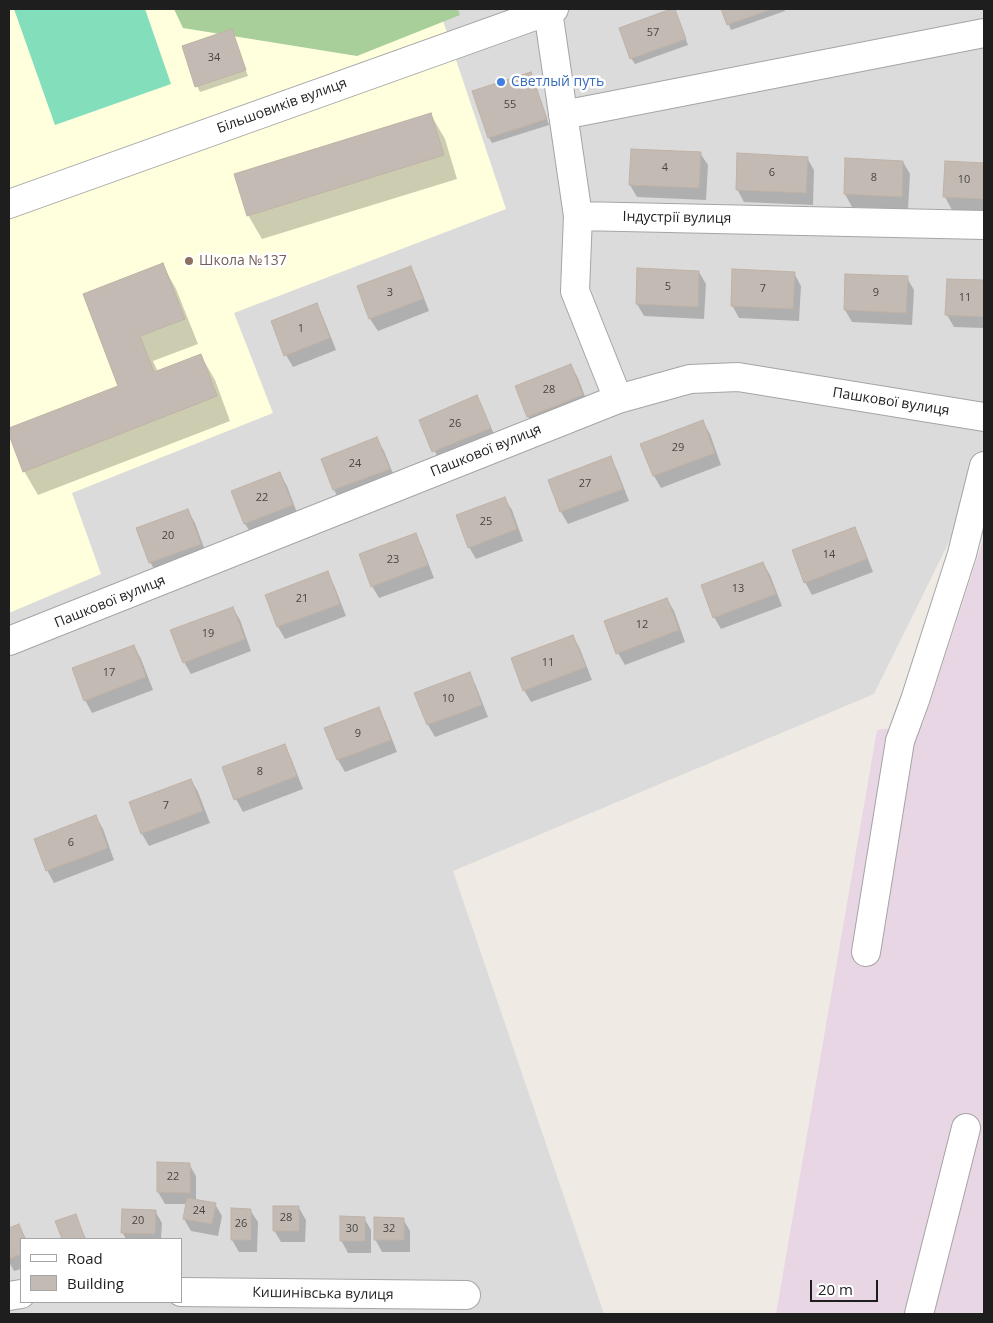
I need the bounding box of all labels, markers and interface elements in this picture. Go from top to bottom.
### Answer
house number: 57 [647,26,659,40]
house number: 34 [208,51,220,65]
place label: Светлый путь [511,74,604,90]
street label: Більшовиків вулиця [215,75,349,137]
marker: Светлый путь [495,76,507,88]
house number: 55 [504,98,516,112]
house number: 4 [662,161,668,175]
house number: 6 [769,166,775,180]
house number: 8 [871,171,877,185]
house number: 10 [958,173,970,187]
street label: Індустрії вулиця [622,209,732,227]
place label: Школа №137 [199,253,287,269]
marker: Школа №137 [183,255,195,267]
house number: 5 [665,280,671,294]
house number: 7 [760,282,766,296]
house number: 3 [387,286,393,300]
house number: 9 [873,286,879,300]
house number: 11 [959,291,971,305]
house number: 1 [298,322,304,336]
house number: 28 [543,383,555,397]
street label: Пашкової вулиця [831,384,951,420]
house number: 26 [449,417,461,431]
street label: Пашкової вулиця [428,421,544,481]
house number: 29 [672,441,684,455]
house number: 24 [349,457,361,471]
house number: 27 [579,477,591,491]
house number: 22 [256,491,268,505]
house number: 25 [480,515,492,529]
house number: 20 [162,529,174,543]
house number: 14 [823,548,835,562]
house number: 23 [387,553,399,567]
street label: Пашкової вулиця [52,572,168,632]
house number: 13 [732,582,744,596]
house number: 21 [296,592,308,606]
house number: 12 [636,618,648,632]
house number: 19 [202,627,214,641]
house number: 11 [542,656,554,670]
house number: 17 [103,666,115,680]
house number: 10 [442,692,454,706]
house number: 9 [355,727,361,741]
house number: 8 [257,765,263,779]
house number: 7 [163,799,169,813]
house number: 6 [68,836,74,850]
house number: 22 [167,1170,179,1184]
house number: 24 [193,1204,205,1218]
house number: 28 [280,1211,292,1225]
house number: 20 [132,1214,144,1228]
house number: 26 [235,1217,247,1231]
house number: 30 [346,1222,358,1236]
house number: 32 [383,1222,395,1236]
legend [20,1238,182,1303]
text: Road [67,1248,103,1268]
scale bar [813,1270,880,1302]
text: Building [67,1273,124,1293]
text: 20 m [818,1279,853,1299]
street label: Кишинівська вулиця [252,1284,394,1304]

